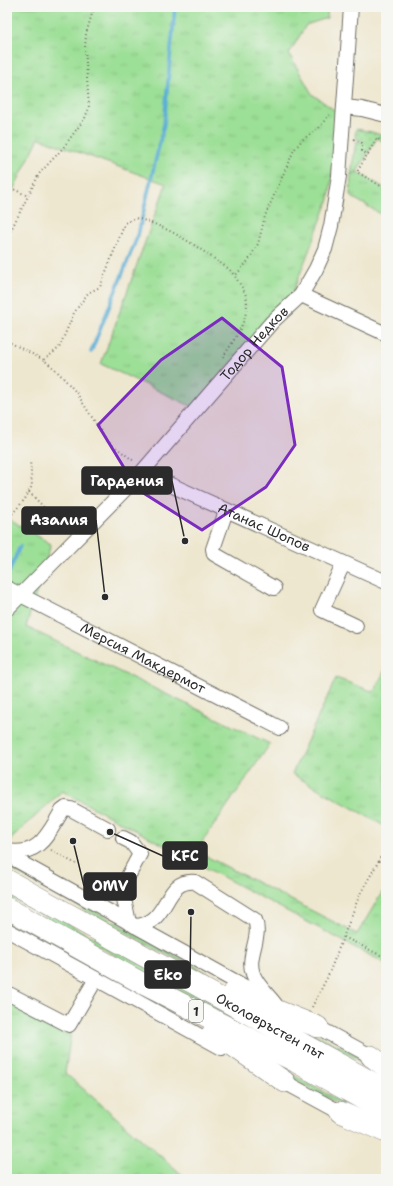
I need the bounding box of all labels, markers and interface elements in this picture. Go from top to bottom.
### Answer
street label: Тодор Недков [216,302,292,384]
callout: Гардения [82,467,172,494]
text: Гардения [90,471,164,491]
street label: Атанас Шопов [215,498,313,556]
callout: Азалия [22,507,96,534]
text: Азалия [30,510,88,530]
street label: Мерсия Макдермот [77,618,210,698]
callout: KFC [163,842,207,869]
text: KFC [171,846,199,866]
callout: OMV [84,873,136,900]
text: OMV [92,876,129,896]
callout: Eko [145,961,190,988]
text: Eko [154,965,183,985]
street label: Околовръстен път [213,989,329,1064]
road number: 1 [189,1000,203,1022]

